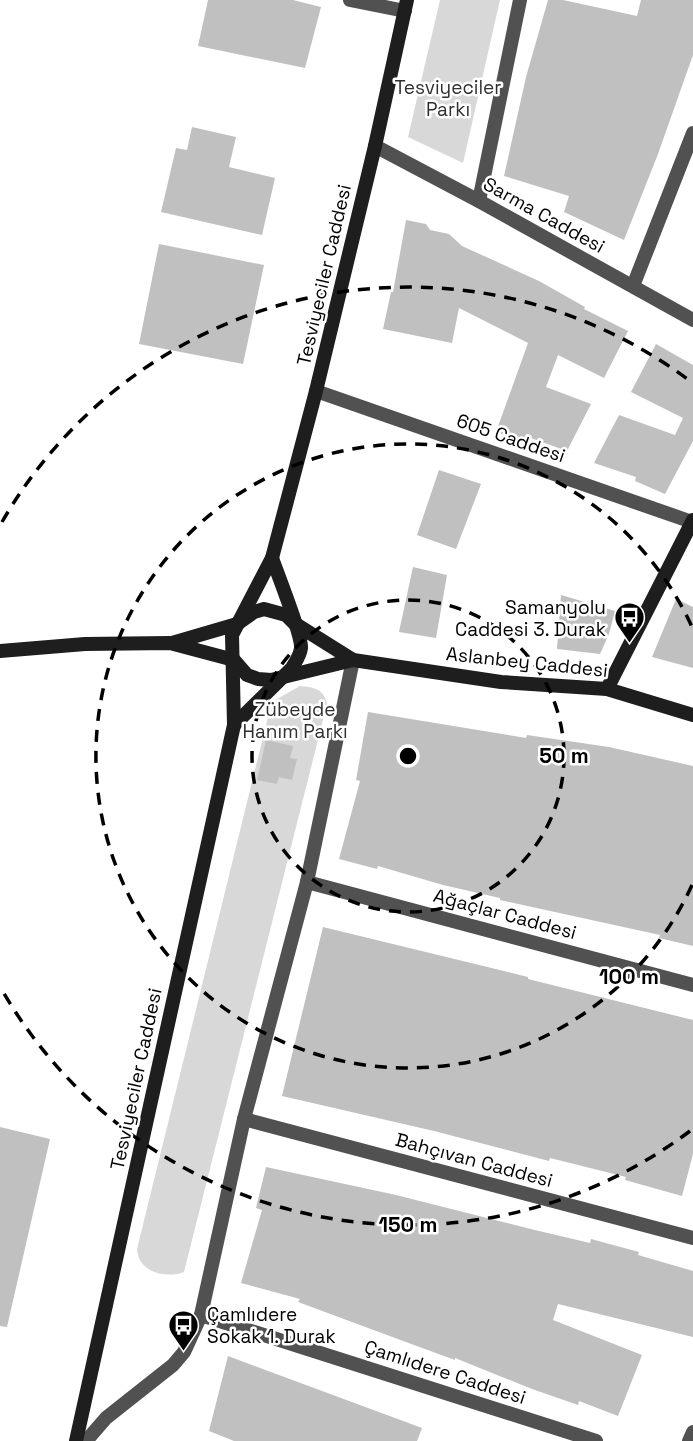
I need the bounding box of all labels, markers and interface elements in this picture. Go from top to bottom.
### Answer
park label: Tesviyeciler Parkı [394,75,502,122]
street label: Sarma Caddesi [479,171,609,259]
street label: Tesviyeciler Caddesi [291,182,357,368]
street label: 605 Caddesi [453,408,569,468]
place label: Samanyolu Caddesi 3. Durak [455,595,606,642]
bus stop icon: Samanyolu Caddesi 3. Durak [612,601,646,645]
street label: Aslanbey Caddesi [445,641,609,683]
park label: Zübeyde Hanım Parkı [242,697,348,744]
text: 50 m [539,742,589,769]
centre of rings [396,744,420,768]
street label: Ağaçlar Caddesi [431,883,579,945]
text: 100 m [599,963,659,990]
street label: Tesviyeciler Caddesi [105,986,167,1172]
street label: Bahçıvan Caddesi [393,1127,555,1193]
text: 150 m [379,1211,437,1238]
place label: Çamlıdere Sokak 1. Durak [207,1302,336,1349]
bus stop icon: Çamlıdere Sokak 1. Durak [167,1308,201,1352]
street label: Çamlıdere Caddesi [361,1334,529,1410]

